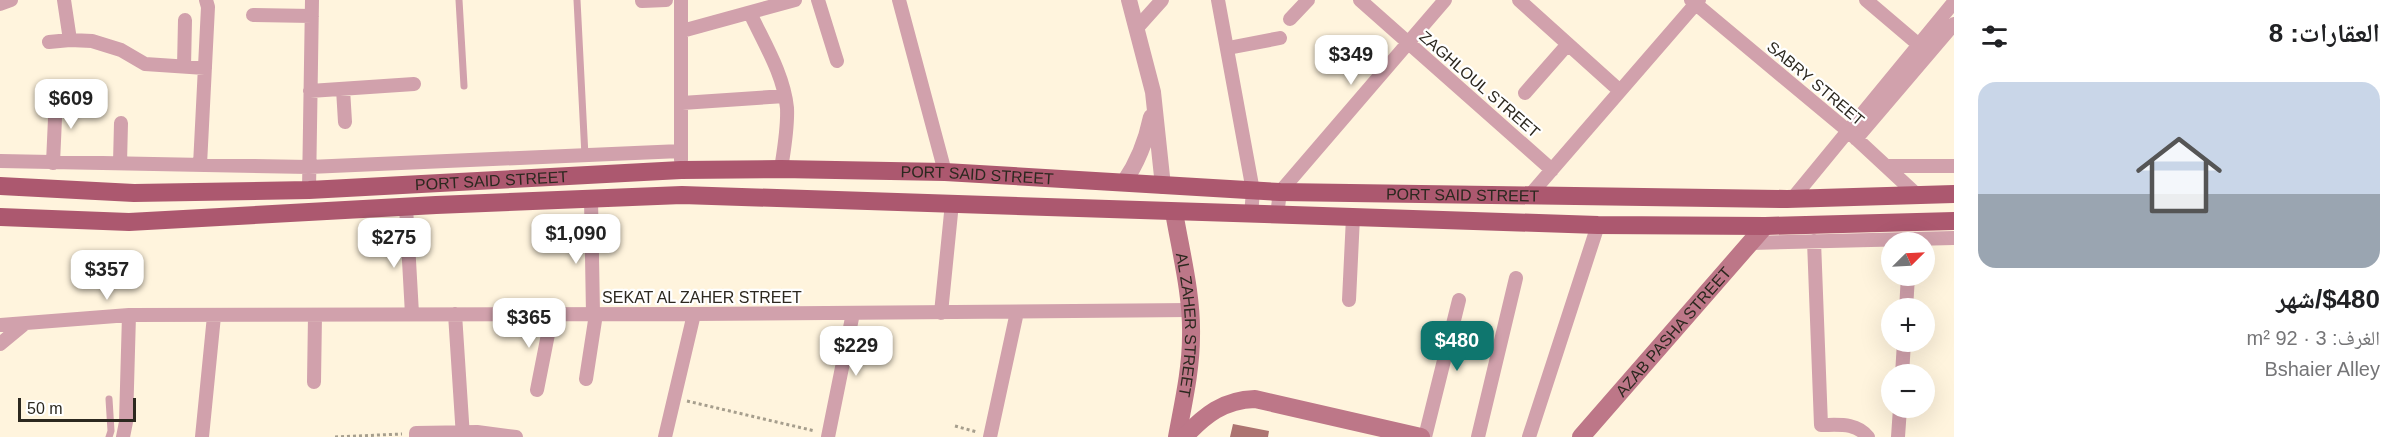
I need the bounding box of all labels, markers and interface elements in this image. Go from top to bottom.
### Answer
text: العقارات: 8 [2269,18,2380,48]
icon: filters [1978,20,2011,53]
street label: ZAGHLOUL STREET [1416,28,1543,141]
pin: $349 [1315,35,1387,86]
street label: SABRY STREET [1764,38,1868,129]
text: $349 [1329,43,1373,65]
pin: $609 [35,79,107,130]
text: $609 [49,87,93,109]
icon: home [2125,121,2233,229]
street label: PORT SAID STREET [900,163,1054,187]
street label: PORT SAID STREET [415,168,569,193]
street label: PORT SAID STREET [1386,185,1540,205]
pin: $1,090 [527,214,625,265]
pin: $275 [358,218,430,269]
text: $1,090 [545,222,607,244]
text: $275 [372,226,416,248]
north arrow [1881,232,1935,286]
map controls [1881,232,1935,418]
pin: $357 [71,250,143,301]
street label: AL ZAHER STREET [1173,251,1199,398]
text: $357 [85,258,129,280]
street label: AZAB PASHA STREET [1612,263,1735,400]
text: $480/شهر [2276,284,2380,314]
street label: SEKAT AL ZAHER STREET [602,289,802,306]
pin: $365 [493,298,565,349]
button: + [1881,298,1935,352]
text: $365 [507,306,551,328]
pin: $480 [1421,321,1493,372]
pin: $229 [820,326,892,377]
text: الغرف: 3 · 92 m² [2247,327,2380,349]
text: $480 [1435,329,1479,351]
text: $229 [834,334,878,356]
text: Bshaier Alley [2264,358,2380,380]
button: − [1881,364,1935,418]
scale bar [18,395,136,422]
text: 50 m [27,400,63,417]

